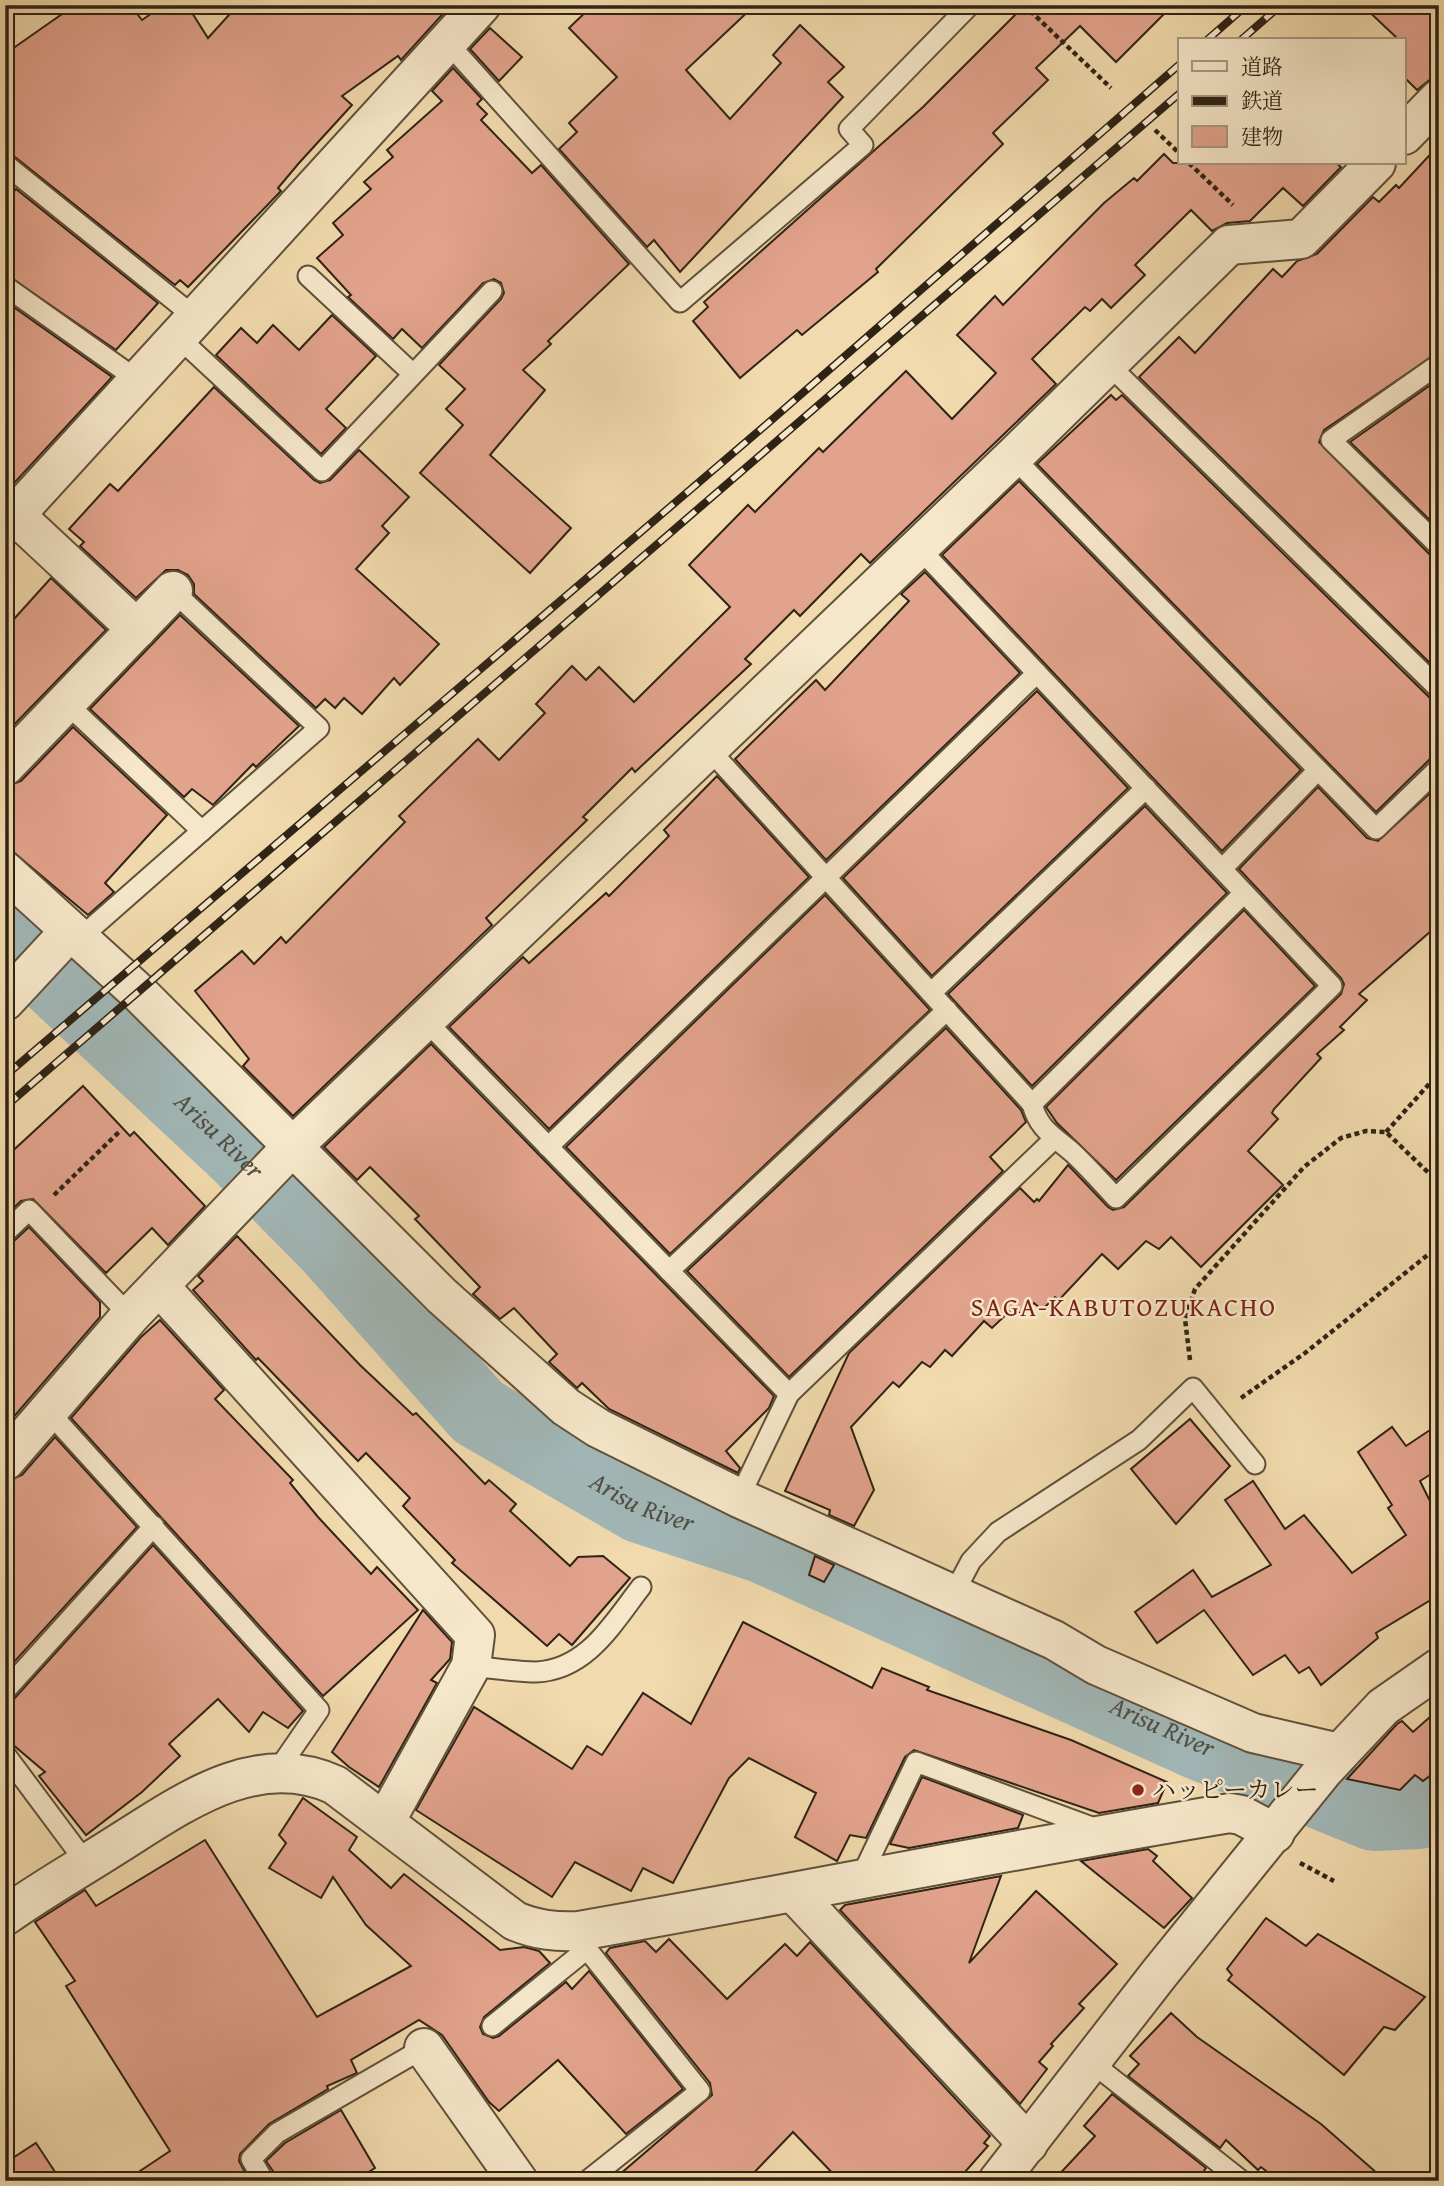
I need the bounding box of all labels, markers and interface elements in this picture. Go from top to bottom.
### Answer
legend [1178,38,1406,164]
text: 道路 [1241,51,1283,82]
text: 鉄道 [1241,85,1283,116]
text: 建物 [1241,121,1283,152]
water label: Arisu River [165,1082,275,1188]
district label: SAGA-KABUTOZUKACHO [971,1287,1277,1326]
water label: Arisu River [582,1461,701,1542]
water label: Arisu River [1103,1685,1222,1767]
place label: ハッピーカレー [1152,1772,1319,1807]
marker: ハッピーカレー [1130,1782,1146,1798]

